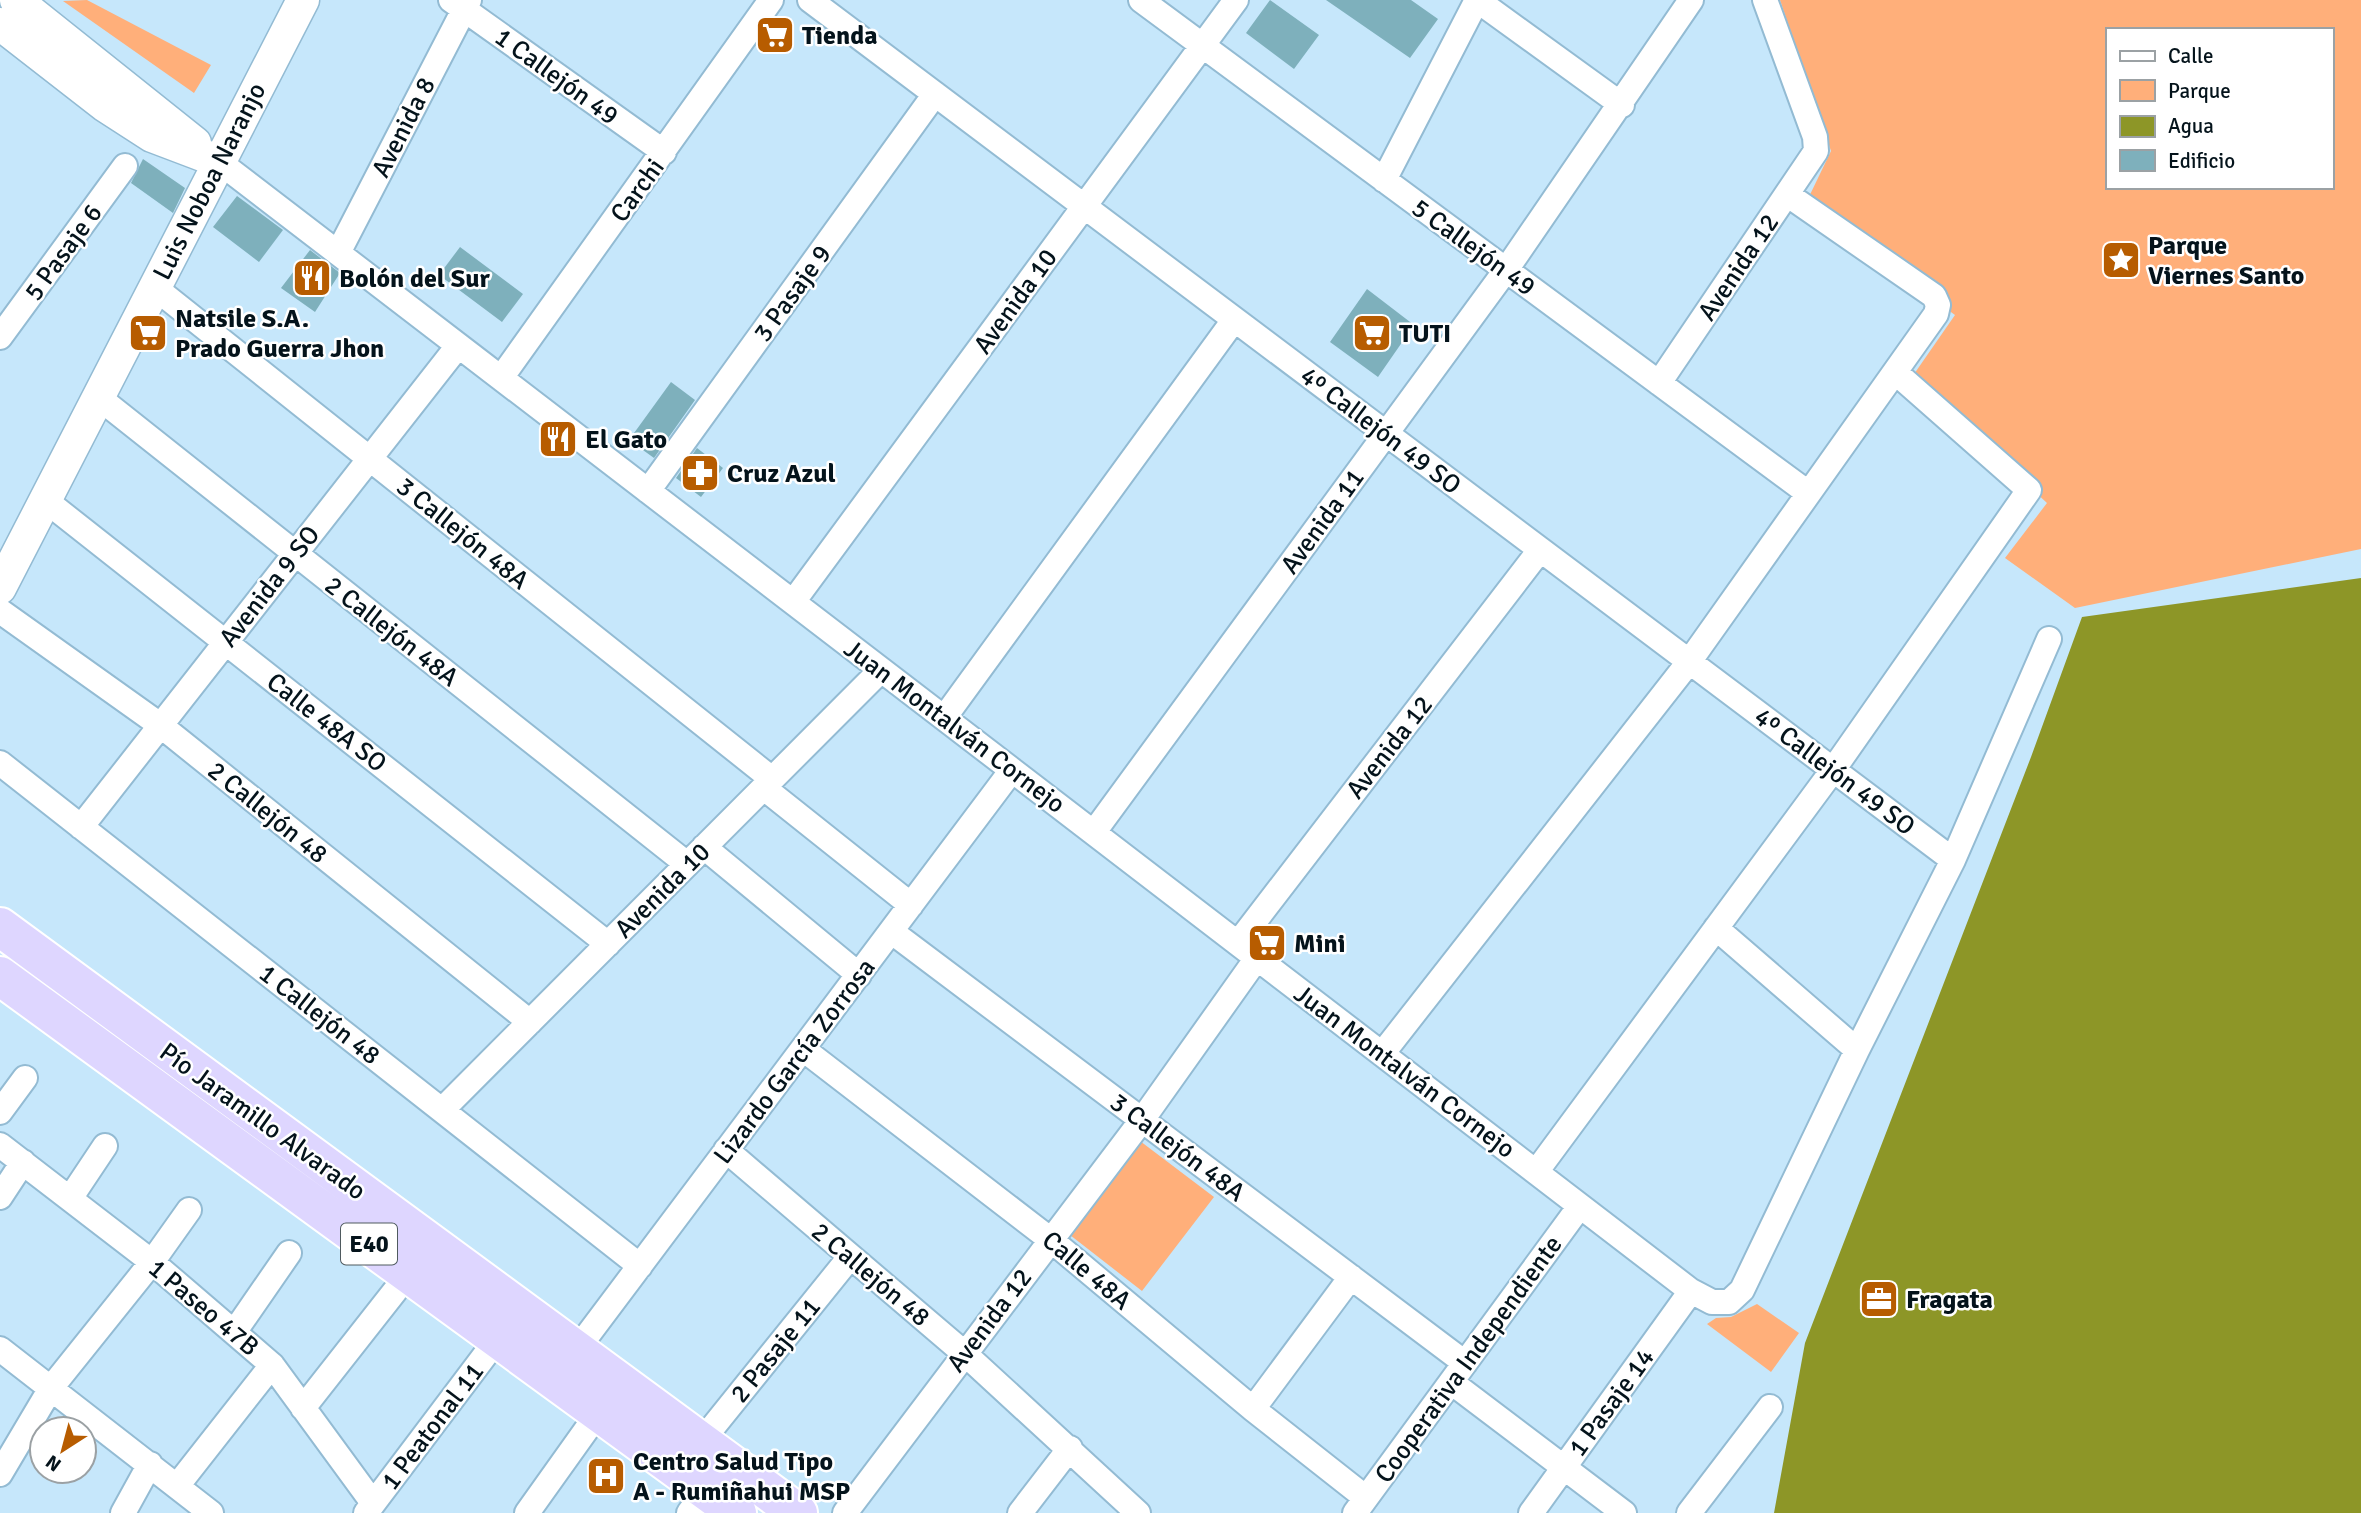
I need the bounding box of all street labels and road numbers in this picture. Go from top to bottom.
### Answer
street label: 1 Callejón 49 [488,21,624,132]
street label: Avenida 8 [365,72,443,183]
street label: Luis Noboa Naranjo [146,78,273,285]
street label: Carchi [604,152,672,229]
street label: 5 Callejón 49 [1405,192,1541,303]
street label: 5 Pasaje 6 [18,198,110,307]
street label: Avenida 12 [1691,208,1786,327]
street label: 3 Pasaje 9 [747,239,839,348]
street label: Avenida 10 [967,243,1065,360]
street label: 4º Callejón 49 SO [1294,360,1467,502]
street label: Avenida 11 [1274,463,1372,580]
street label: 3 Callejón 48A [390,471,535,597]
street label: Avenida 9 SO [213,520,327,654]
street label: 2 Callejón 48A [318,570,465,694]
street label: Juan Montalván Cornejo [837,633,1071,820]
street label: Calle 48A SO [260,666,393,780]
street label: Avenida 12 [1340,690,1440,806]
street label: 4º Callejón 49 SO [1748,701,1921,843]
street label: 2 Callejón 48 [201,755,334,871]
street label: Avenida 10 [608,836,717,945]
street label: Lizardo García Zorrosa [707,953,882,1171]
street label: 1 Callejón 48 [252,958,386,1072]
street label: Juan Montalván Cornejo [1287,978,1521,1165]
street label: Pío Jaramillo Alvarado [153,1036,372,1207]
street label: 3 Callejón 48A [1104,1087,1251,1209]
street label: 2 Callejón 48 [805,1216,936,1334]
road number: E40 [341,1224,397,1264]
street label: Calle 48A [1035,1224,1137,1317]
street label: Cooperativa Independiente [1368,1230,1569,1489]
street label: 1 Paseo 47B [142,1252,265,1363]
street label: Avenida 12 [940,1262,1039,1379]
street label: 2 Pasaje 11 [724,1292,828,1410]
street label: 1 Pasaje 14 [1562,1342,1662,1463]
street label: 1 Peatonal 11 [375,1357,491,1496]

